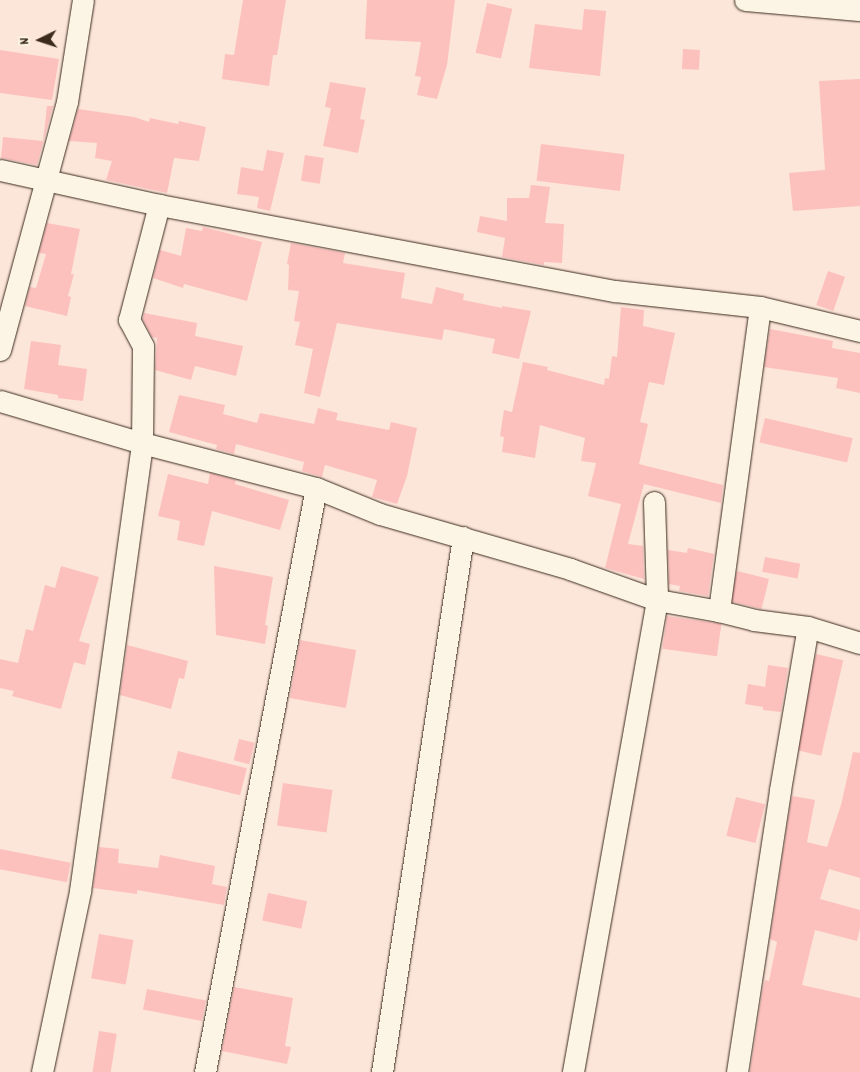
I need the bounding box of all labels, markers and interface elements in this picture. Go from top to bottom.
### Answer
north arrow [15,15,65,65]
text: N [15,37,35,45]

